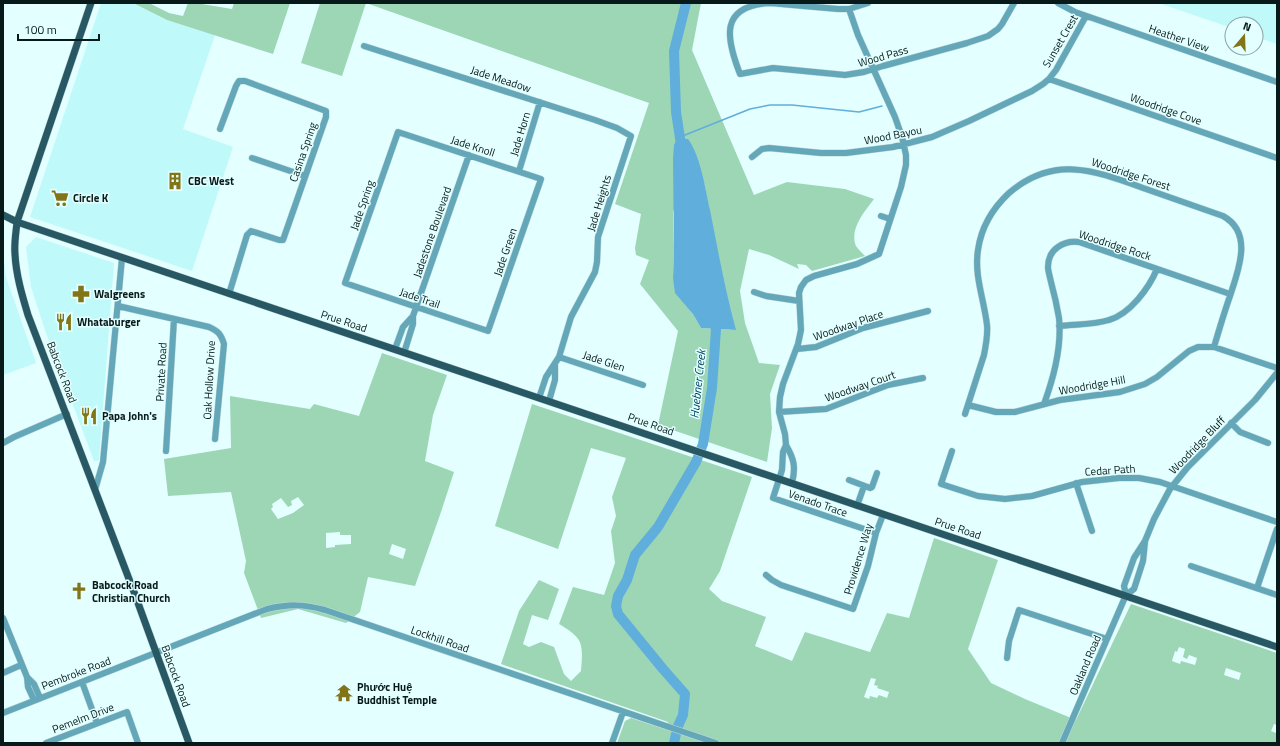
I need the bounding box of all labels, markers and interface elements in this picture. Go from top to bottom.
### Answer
street label: Sunset Crest [1038,11,1082,70]
scale bar [18,16,99,42]
north arrow [1224,16,1264,56]
text: N [1241,18,1253,35]
text: 100 m [24,20,57,39]
street label: Heather View [1147,20,1212,56]
street label: Wood Pass [856,41,910,71]
street label: Jade Meadow [469,62,534,96]
street label: Woodridge Cove [1128,89,1204,129]
street label: Jade Horn [506,110,534,158]
street label: Casina Spring [285,120,321,184]
street label: Wood Bayou [863,122,923,148]
street label: Jade Knoll [449,131,497,161]
street label: Woodridge Forest [1089,154,1173,194]
building icon: CBC West [165,171,185,191]
place label: CBC West [188,173,234,189]
street label: Jade Heights [583,173,615,233]
street label: Jade Spring [346,177,378,232]
street label: Jadestone Boulevard [409,184,455,280]
supermarket icon: Circle K [50,188,70,208]
place label: Circle K [73,190,109,206]
street label: Jade Green [489,226,521,278]
street label: Woodridge Rock [1077,226,1154,264]
pharmacy icon: Walgreens [71,284,91,304]
street label: Jade Trail [398,284,442,312]
place label: Walgreens [94,286,145,302]
street label: Woodway Place [811,305,886,345]
street label: Prue Road [319,306,369,336]
restaurant icon: Whataburger [54,312,74,332]
place label: Whataburger [77,314,140,330]
street label: Babcock Road [43,339,81,405]
street label: Oak Hollow Drive [199,340,219,420]
street label: Private Road [151,342,171,402]
street label: Jade Glen [581,347,627,375]
water label: Huebner Creek [684,347,711,419]
street label: Woodway Court [823,366,898,406]
street label: Woodridge Hill [1057,371,1127,399]
restaurant icon: Papa John's [79,406,99,426]
place label: Papa John's [102,408,157,424]
street label: Prue Road [626,409,676,439]
street label: Woodridge Bluff [1165,412,1229,478]
street label: Cedar Path [1084,460,1136,480]
street label: Venado Trace [786,485,850,521]
street label: Prue Road [933,513,983,543]
street label: Providence Way [840,521,877,597]
place label: Babcock Road Christian Church [92,577,170,606]
church icon: Babcock Road Christian Church [69,581,89,601]
street label: Lockhill Road [409,622,471,657]
street label: Oakland Road [1065,632,1105,698]
street label: Babcock Road [157,643,195,709]
street label: Pembroke Road [39,652,113,694]
place label: Phước Huệ Buddhist Temple [357,679,437,708]
temple icon: Phước Huệ Buddhist Temple [334,683,354,703]
street label: Pemelm Drive [50,699,117,737]

